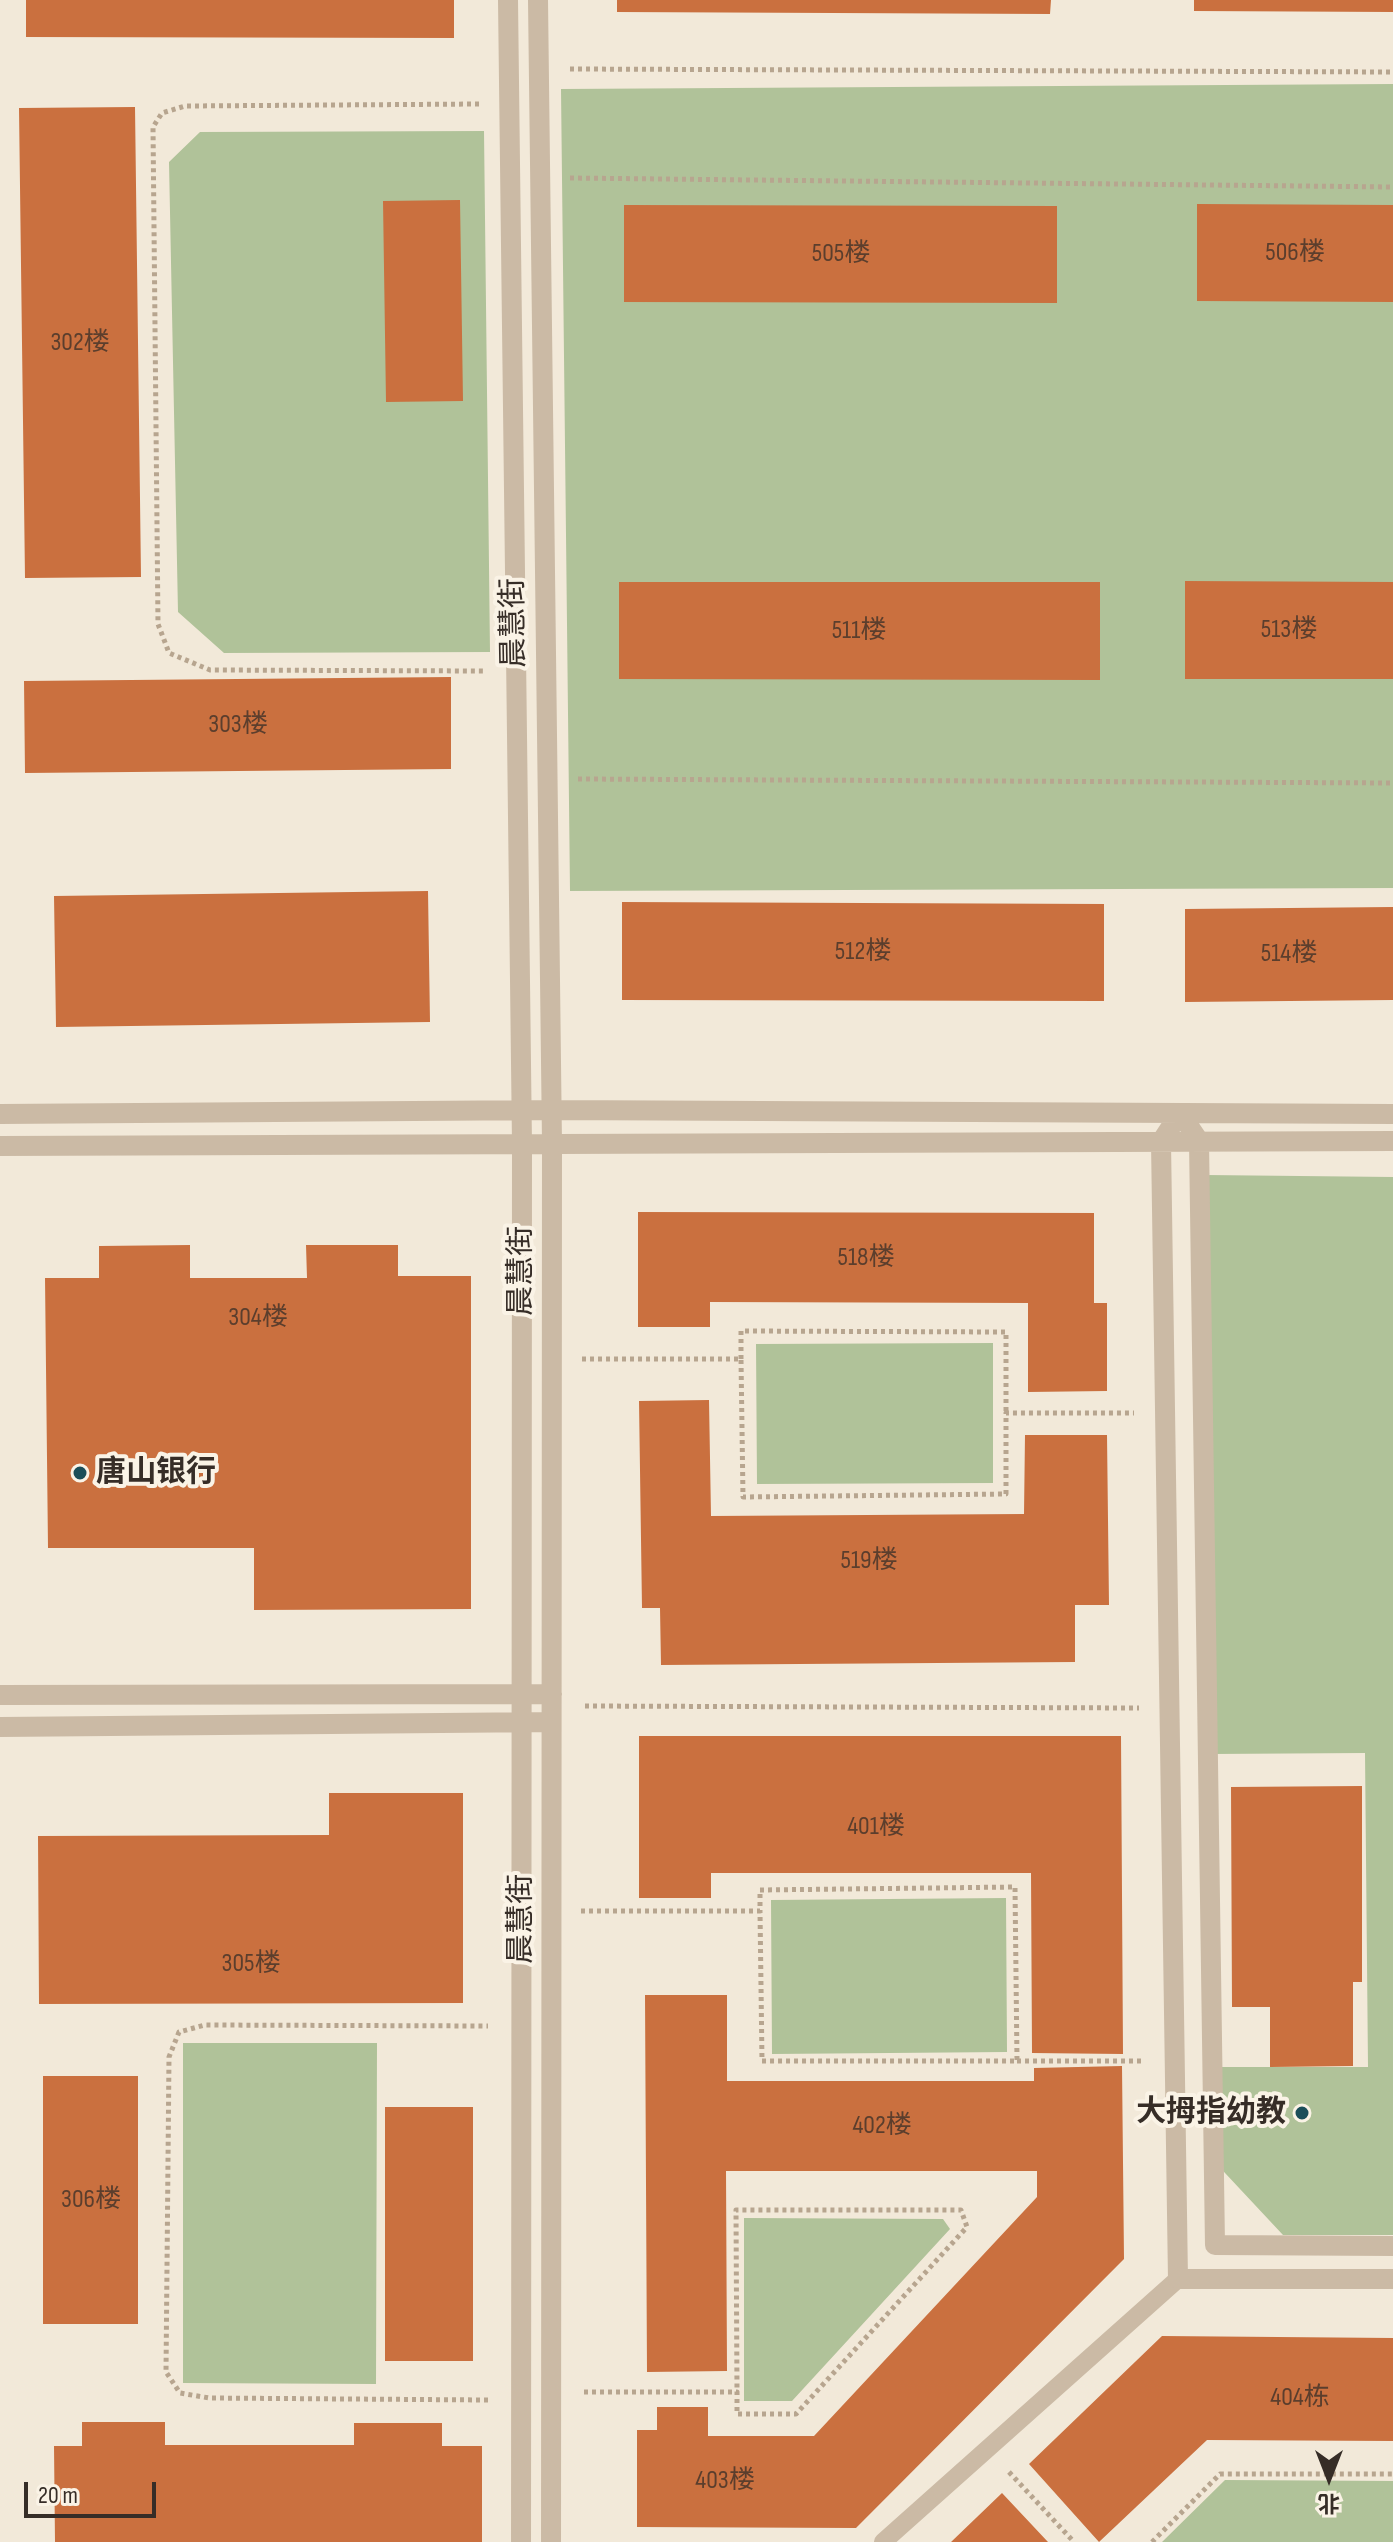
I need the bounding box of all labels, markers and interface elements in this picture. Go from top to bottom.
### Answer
house number: 506楼 [1265,237,1325,269]
house number: 505楼 [812,238,870,270]
house number: 302楼 [50,327,110,359]
street label: 晨慧街 [496,578,534,668]
house number: 513楼 [1261,614,1317,646]
house number: 511楼 [832,615,886,647]
house number: 303楼 [208,709,268,741]
house number: 512楼 [835,936,891,968]
house number: 514楼 [1261,938,1317,970]
street label: 晨慧街 [504,1226,540,1316]
house number: 518楼 [838,1242,894,1274]
house number: 304楼 [228,1302,288,1334]
place label: 唐山银行 [96,1455,216,1491]
marker: 唐山银行 [71,1464,89,1482]
house number: 519楼 [840,1545,898,1577]
house number: 401楼 [847,1811,905,1843]
street label: 晨慧街 [504,1874,540,1964]
house number: 305楼 [222,1948,280,1980]
place label: 大拇指幼教 [1136,2095,1286,2131]
marker: 大拇指幼教 [1293,2104,1311,2122]
house number: 402楼 [852,2110,912,2142]
house number: 306楼 [61,2184,121,2216]
house number: 404栋 [1270,2382,1330,2414]
north arrow [1289,2438,1369,2518]
house number: 403楼 [695,2465,755,2497]
scale bar [28,2466,160,2516]
text: 20 m [38,2481,78,2510]
text: 北 [1318,2489,1340,2516]

